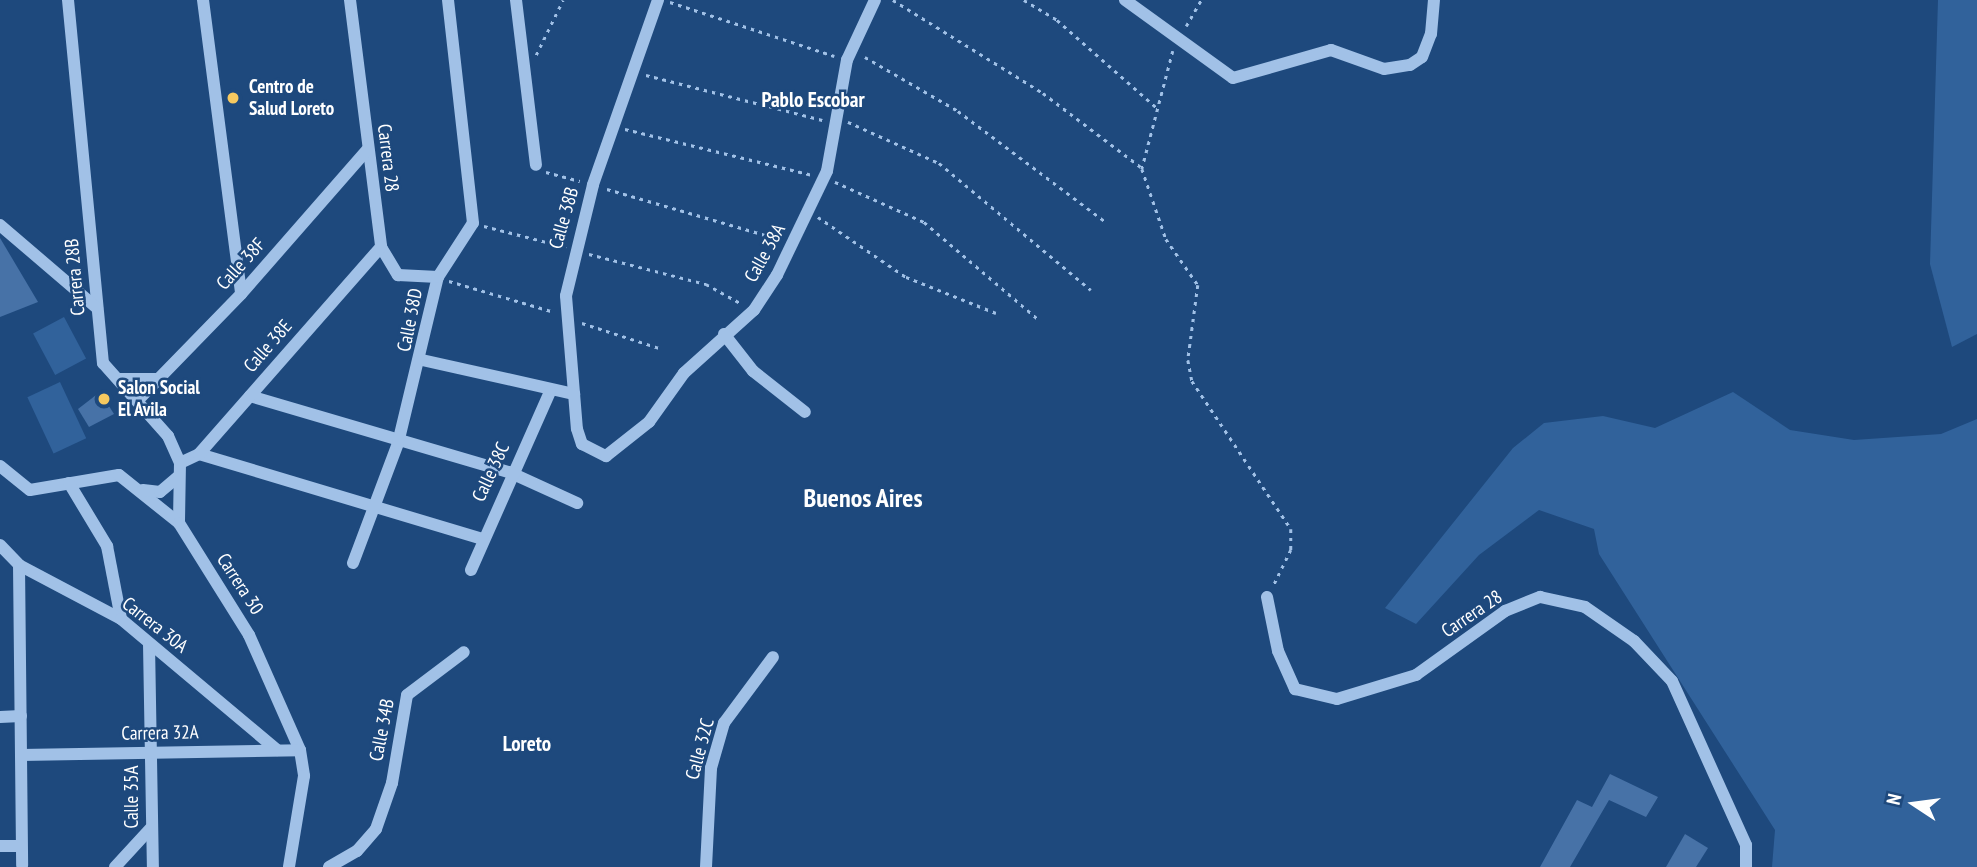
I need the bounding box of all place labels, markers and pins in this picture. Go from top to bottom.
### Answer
place label: Centro de Salud Loreto [249,76,334,120]
marker: Centro de Salud Loreto [223,88,243,108]
place label: Salon Social El Avila [118,377,200,421]
marker: Salon Social El Avila [96,391,112,407]

